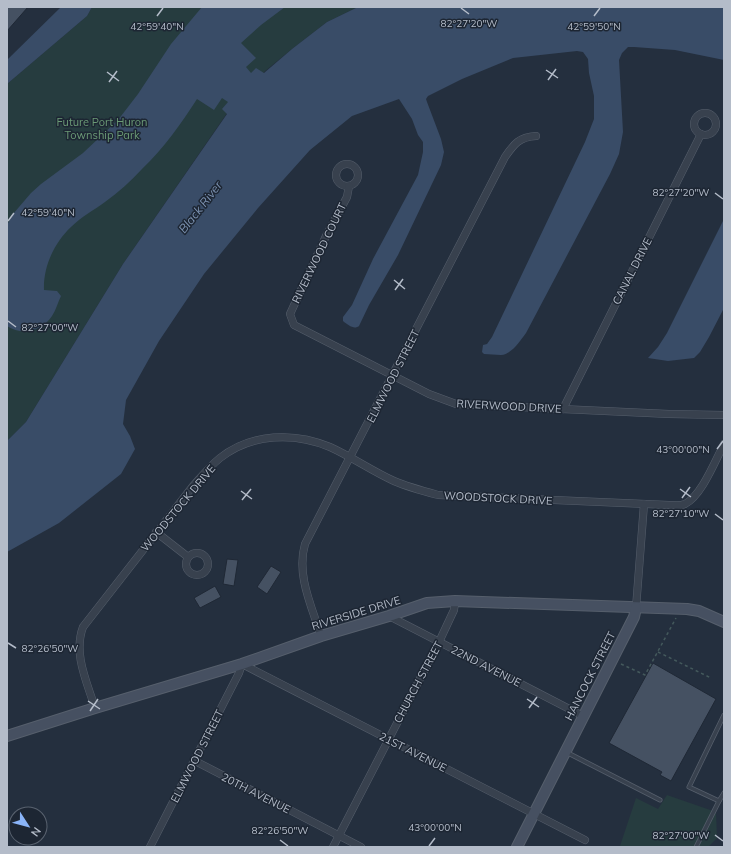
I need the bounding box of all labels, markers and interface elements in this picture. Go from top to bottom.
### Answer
text: 82°27'20"W [441,17,497,30]
text: 42°59'40"N [130,20,184,33]
text: 42°59'50"N [567,20,621,33]
park label: Future Port Huron Township Park [56,115,148,142]
water label: Black River [175,178,225,236]
text: 82°27'20"W [653,186,709,199]
street label: RIVERWOOD COURT [289,200,350,306]
text: 42°59'40"N [21,206,75,219]
street label: CANAL DRIVE [609,235,655,307]
text: 82°27'00"W [22,321,78,334]
street label: ELMWOOD STREET [364,327,423,425]
street label: RIVERWOOD DRIVE [456,396,562,416]
text: 43°00'00"N [656,443,710,456]
street label: WOODSTOCK DRIVE [138,462,218,554]
street label: WOODSTOCK DRIVE [443,488,553,508]
text: 82°27'10"W [653,507,709,520]
street label: RIVERSIDE DRIVE [310,593,402,633]
street label: HANCOCK STREET [561,629,619,723]
street label: CHURCH STREET [391,638,446,725]
text: 82°26'50"W [22,642,78,655]
street label: 22ND AVENUE [449,642,523,690]
street label: ELMWOOD STREET [168,707,227,805]
street label: 21ST AVENUE [377,729,449,775]
street label: 20TH AVENUE [219,770,293,816]
north arrow [8,806,48,846]
text: 43°00'00"N [408,821,462,834]
text: N [28,824,44,839]
text: 82°26'50"W [252,824,308,837]
text: 82°27'00"W [653,829,709,842]

